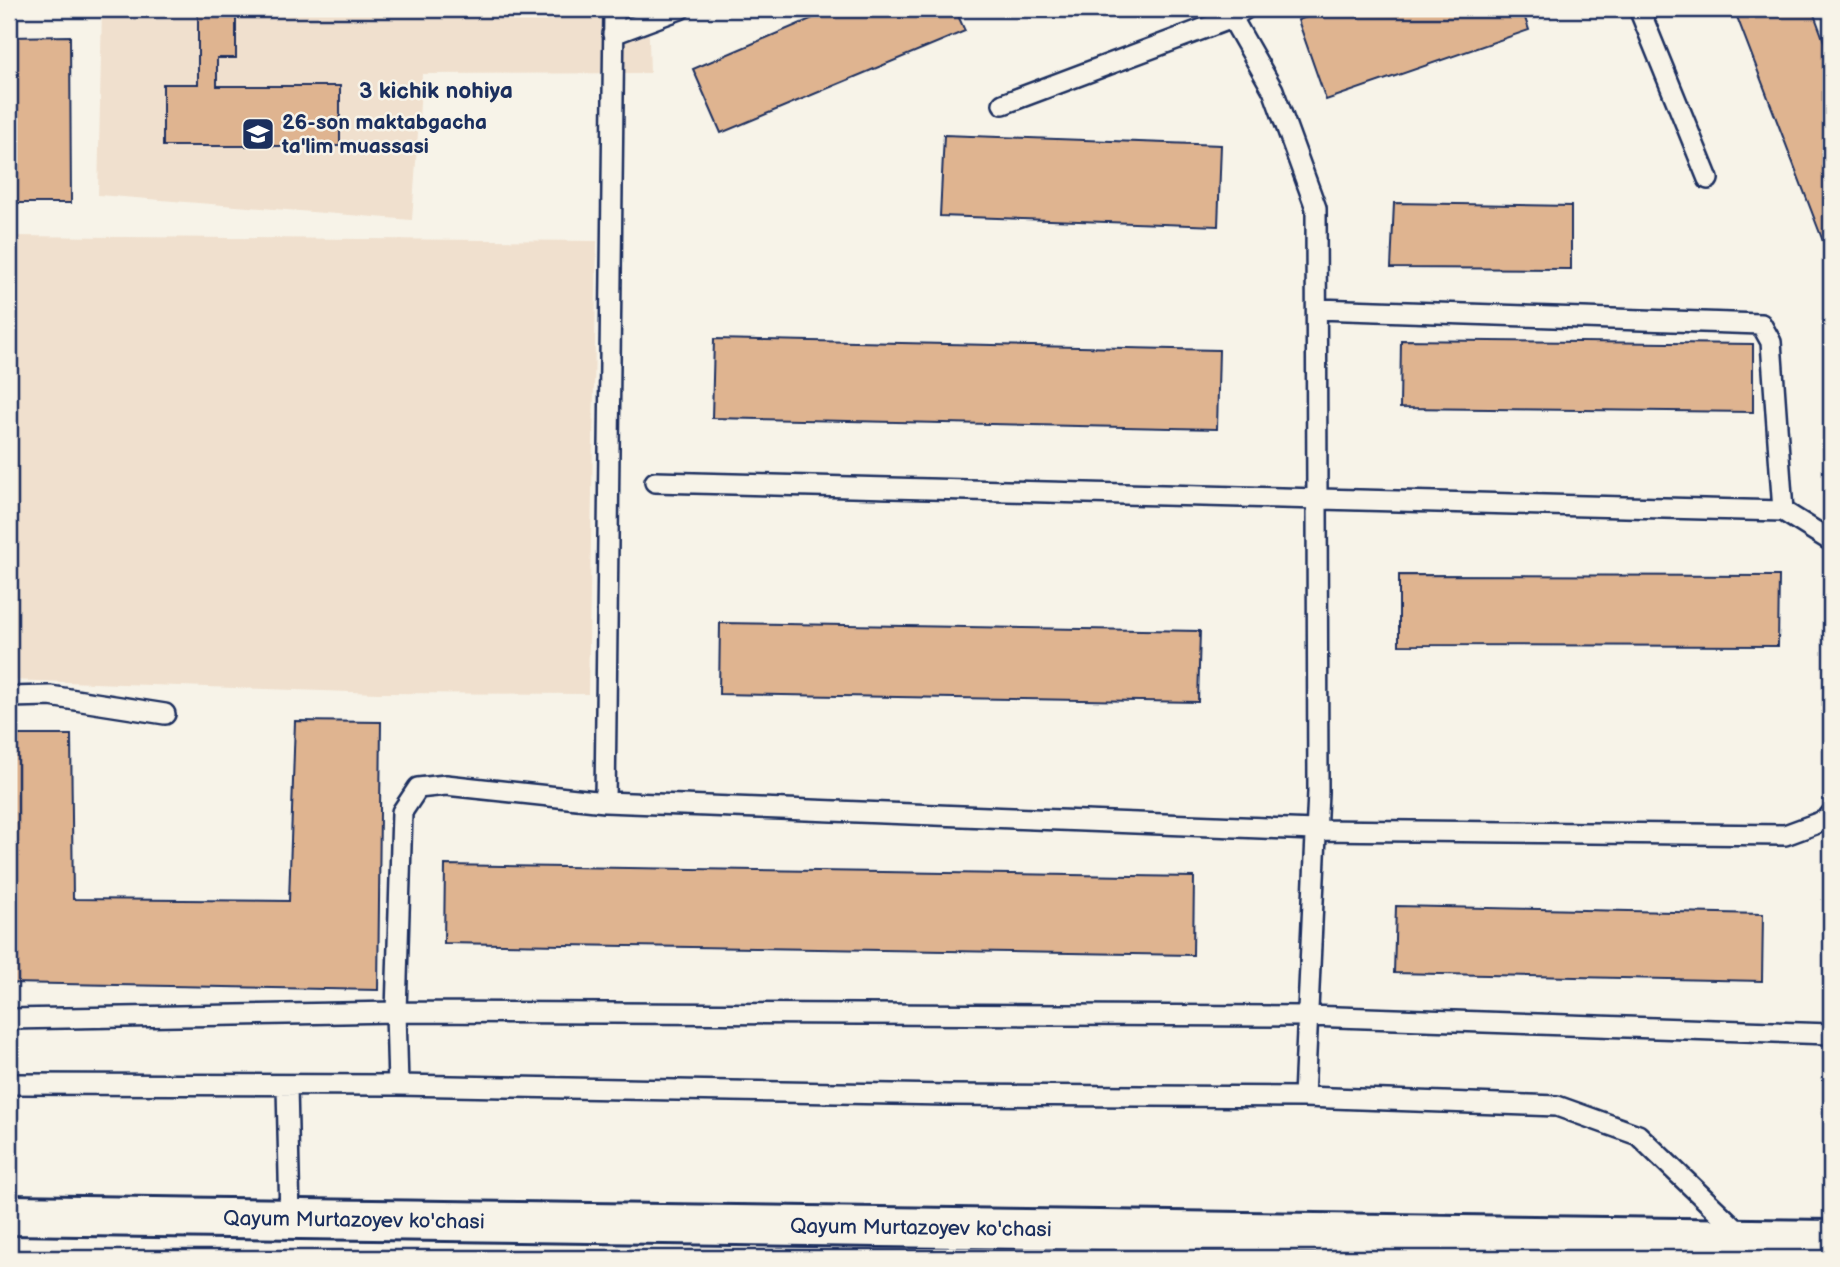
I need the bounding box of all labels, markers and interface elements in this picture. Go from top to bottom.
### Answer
district label: 3 kichik nohiya [359,77,513,105]
place label: 26-son maktabgacha ta'lim muassasi [281,110,487,159]
school or university icon: 26-son maktabgacha ta'lim muassasi [239,115,277,153]
street label: Qayum Murtazoyev ko'chasi [223,1205,485,1234]
street label: Qayum Murtazoyev ko'chasi [790,1213,1052,1242]

